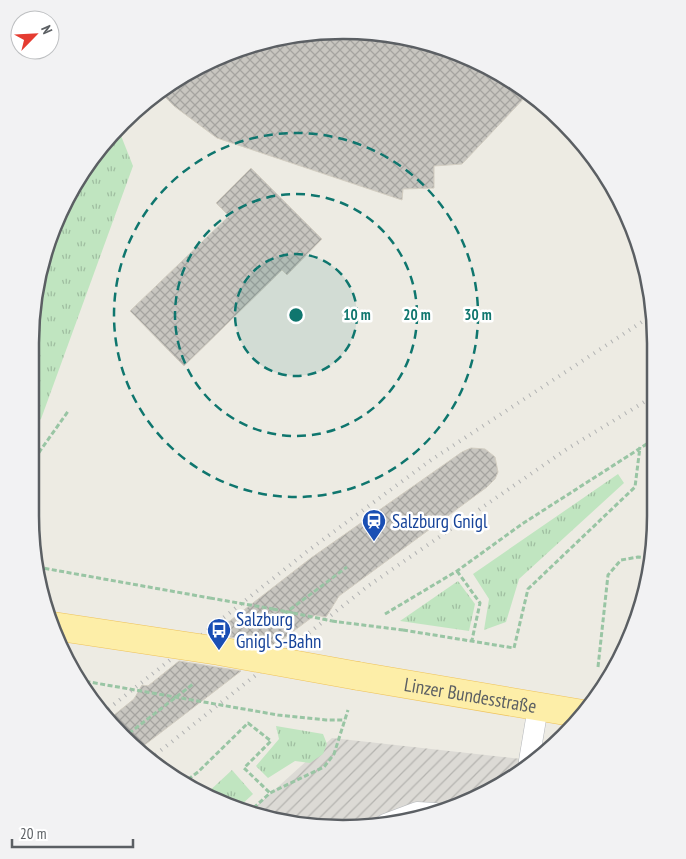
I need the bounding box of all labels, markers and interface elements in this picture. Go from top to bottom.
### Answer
north arrow [10,10,60,60]
text: N [37,23,57,37]
text: 10 m [343,305,371,324]
text: 20 m [403,305,431,324]
text: 30 m [464,305,492,324]
centre of rings [287,306,305,324]
station icon: Salzburg Gnigl [361,508,387,542]
place label: Salzburg Gnigl [392,509,488,533]
place label: Salzburg Gnigl S-Bahn [236,607,321,653]
bus stop icon: Salzburg Gnigl S-Bahn [206,617,232,651]
street label: Linzer Bundesstraße [402,672,539,718]
scale bar [12,816,134,848]
text: 20 m [20,824,46,843]

